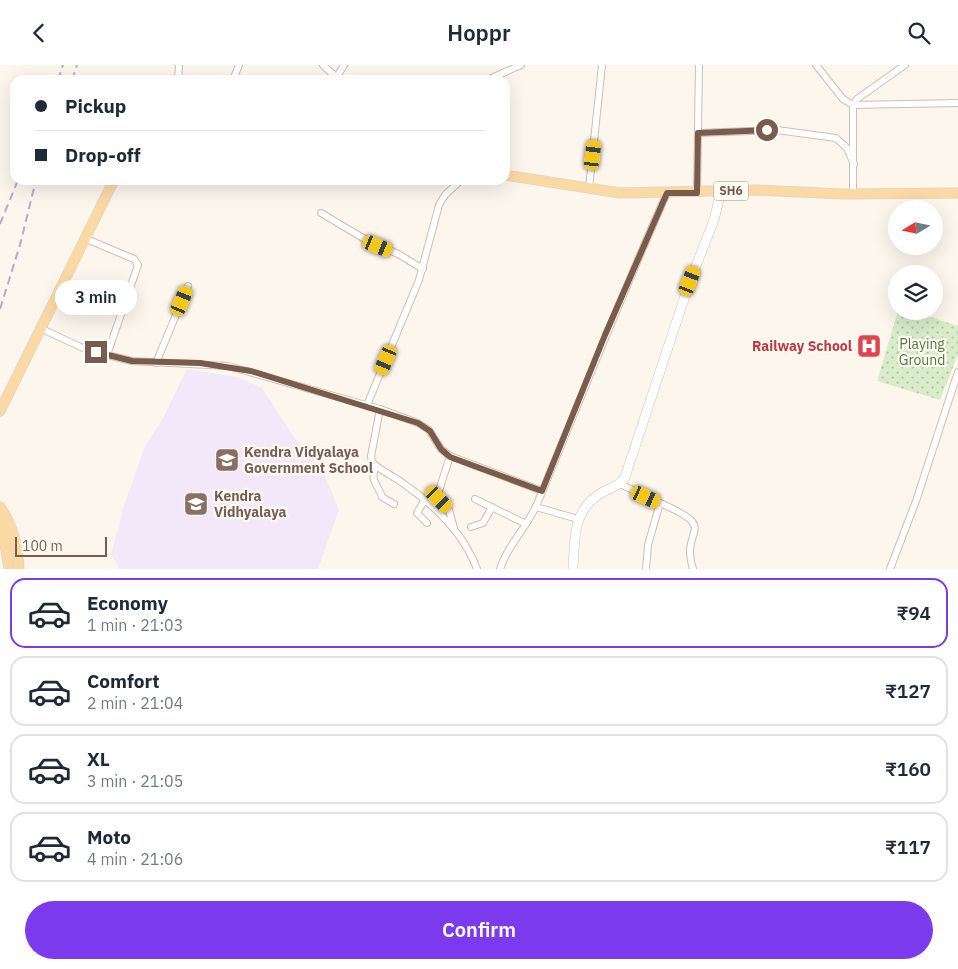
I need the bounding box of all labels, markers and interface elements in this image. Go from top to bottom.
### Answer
text: Hoppr [447,18,511,47]
icon: back [25,19,53,47]
icon: search [905,19,933,47]
text: Pickup [65,94,126,118]
route start [756,119,778,141]
car [583,139,602,171]
text: Drop-off [65,143,141,167]
road number: SH6 [714,181,748,201]
north arrow [888,200,942,255]
map controls [888,200,943,320]
car [361,233,394,259]
car [677,264,702,298]
button: layers [888,265,943,320]
callout: 3 min [55,279,137,315]
car [169,284,194,318]
text: 3 min [75,287,117,307]
hospital icon: Railway School [856,333,882,359]
park label: Playing Ground [899,335,945,369]
place label: Railway School [752,337,852,355]
route end [85,341,107,363]
car [373,343,398,377]
place label: Kendra Vidyalaya Government School [244,443,373,477]
school or university icon: Kendra Vidyalaya Government School [214,447,240,473]
car [423,483,454,515]
car [629,484,662,510]
place label: Kendra Vidhyalaya [214,487,286,521]
school or university icon: Kendra Vidhyalaya [183,491,209,517]
scale bar [15,534,108,557]
text: 100 m [22,537,63,555]
icon: car [27,591,72,636]
text: Economy [87,591,168,615]
text: ₹94 [896,601,931,625]
text: 1 min · 21:03 [87,615,183,635]
icon: car [27,669,72,714]
text: Comfort [87,669,160,693]
text: ₹127 [885,679,931,703]
text: 2 min · 21:04 [87,693,183,713]
icon: car [27,747,72,792]
text: XL [87,747,110,771]
text: ₹160 [885,757,931,781]
text: 3 min · 21:05 [87,771,183,791]
icon: car [27,825,72,870]
text: Moto [87,825,131,849]
text: ₹117 [885,835,931,859]
text: 4 min · 21:06 [87,849,183,869]
button: Confirm [25,901,933,959]

